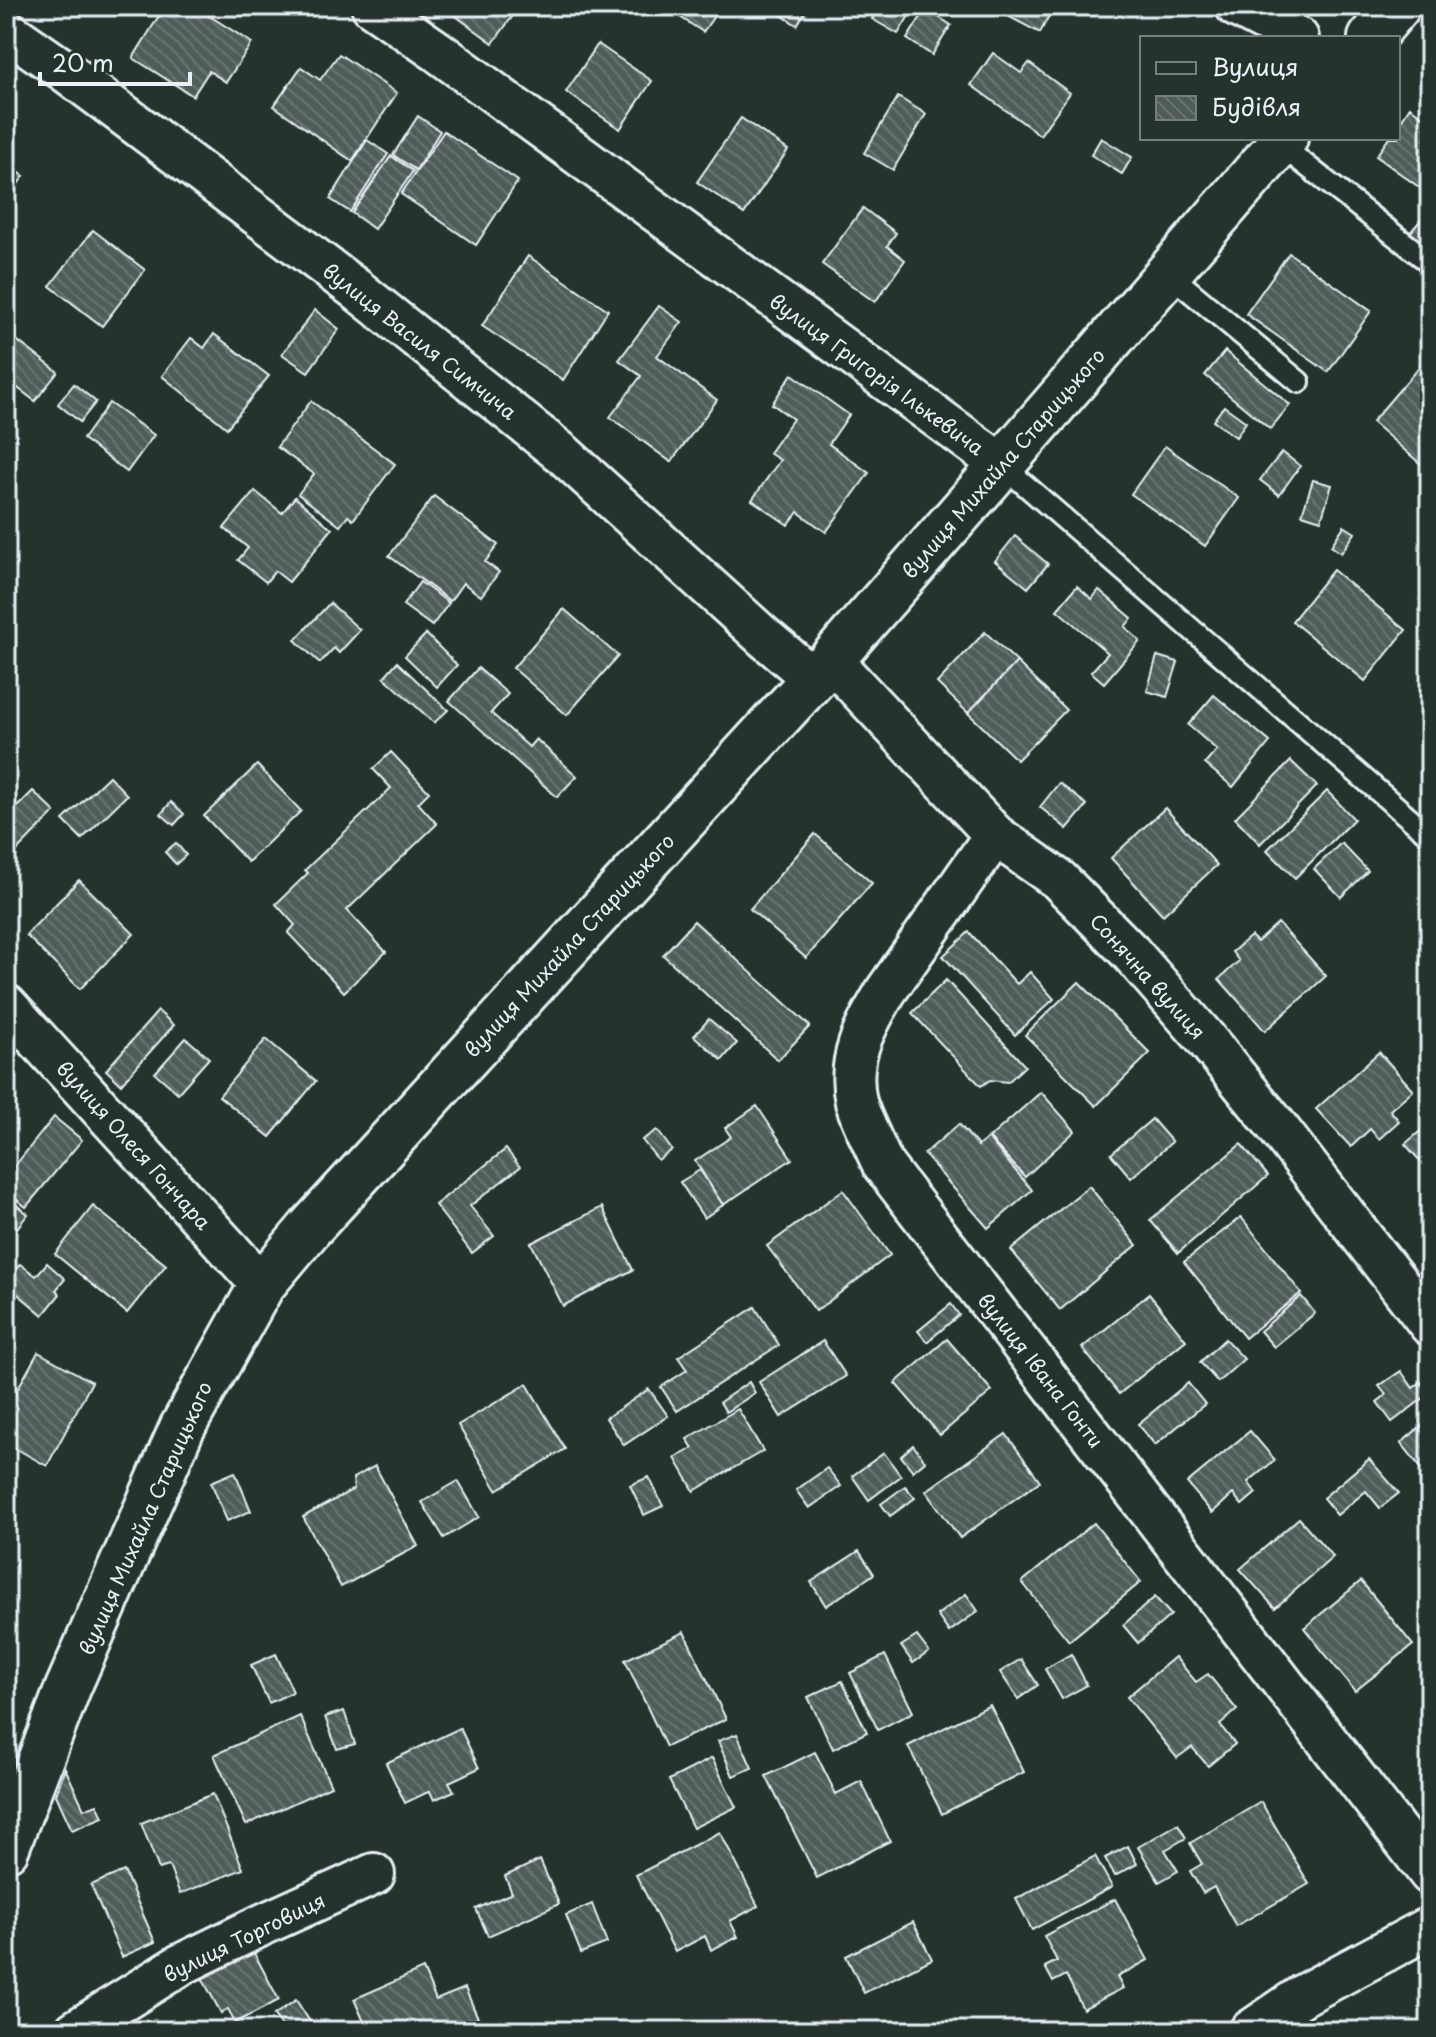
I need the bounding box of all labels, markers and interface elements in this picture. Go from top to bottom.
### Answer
scale bar [40,36,190,86]
legend [1140,36,1400,140]
text: 20 m [52,44,114,80]
text: Вулиця [1212,48,1298,84]
text: Будівля [1212,88,1301,124]
street label: вулиця Василя Симчича [317,256,524,427]
street label: вулиця Григорія Ількевича [764,286,991,462]
street label: вулиця Михайла Старицького [894,341,1112,585]
street label: вулиця Михайла Старицького [457,826,681,1064]
street label: Сонячна вулиця [1083,906,1213,1046]
street label: вулиця Олеся Гончара [50,1054,218,1236]
street label: вулиця Івана Гонти [971,1286,1111,1454]
street label: вулиця Михайла Старицького [71,1376,219,1660]
street label: вулиця Торговиця [158,1885,330,1989]

